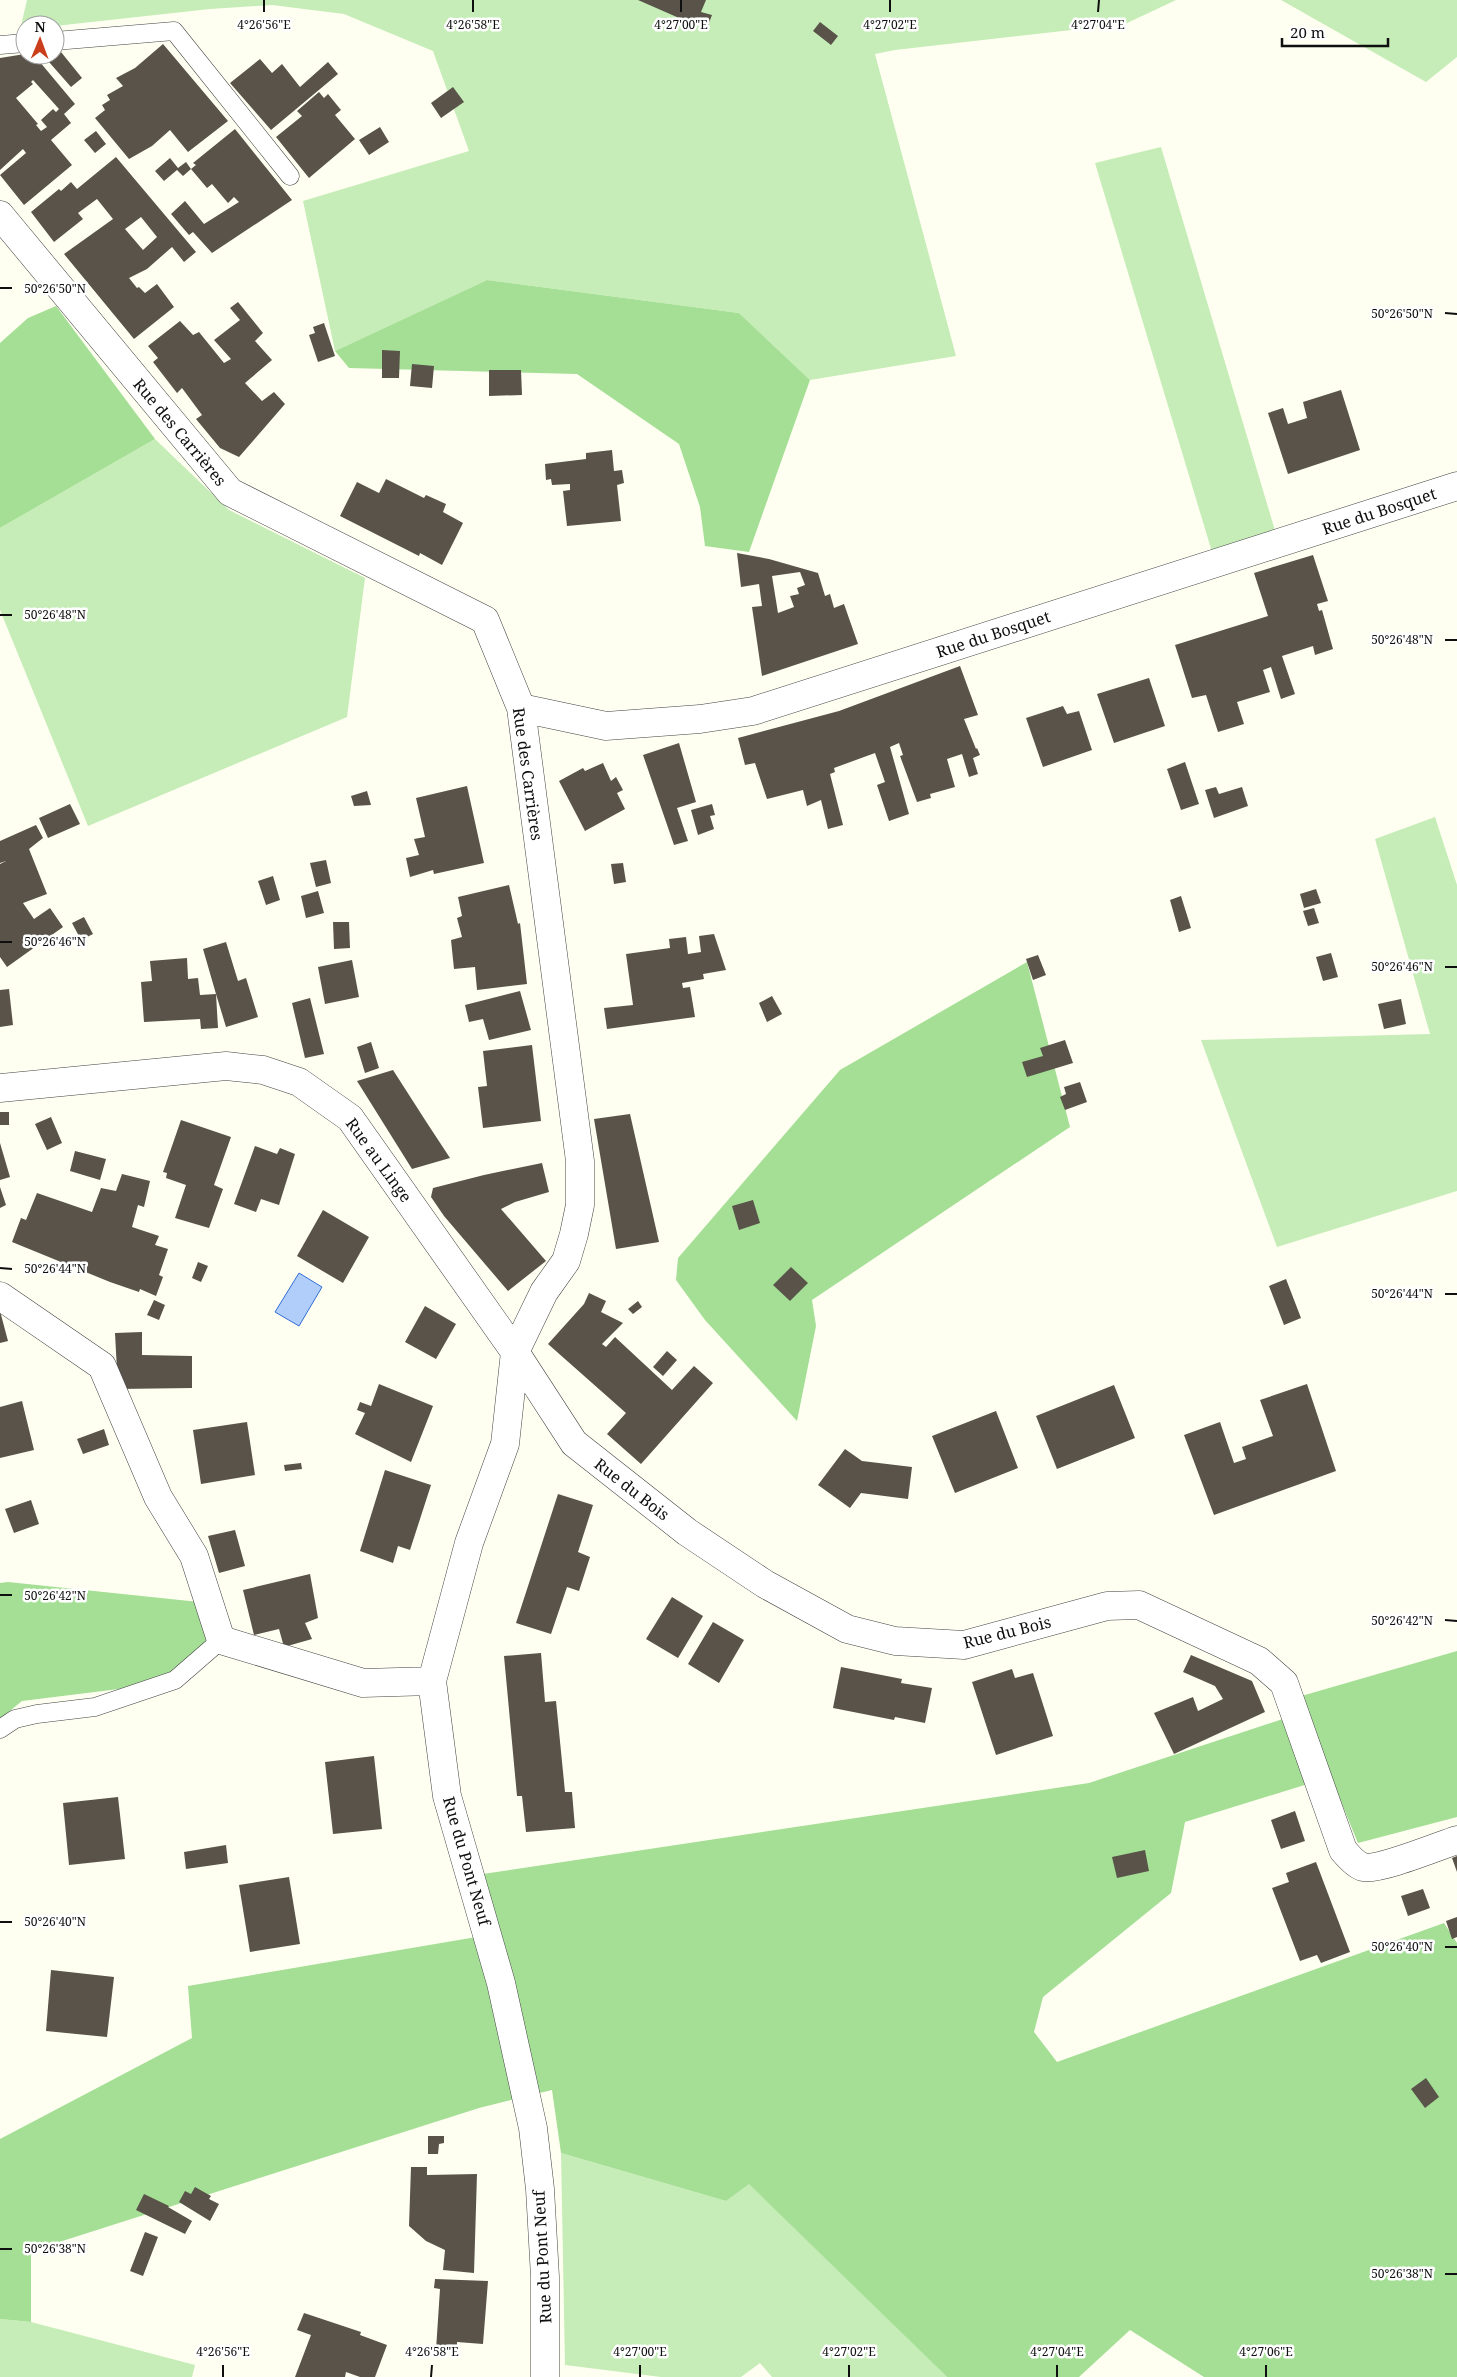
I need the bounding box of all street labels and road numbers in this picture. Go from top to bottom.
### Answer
street label: Rue des Carrières [128,374,232,490]
street label: Rue du Bosquet [1319,482,1439,540]
street label: Rue du Bosquet [933,605,1053,663]
street label: Rue des Carrières [508,706,548,842]
street label: Rue au Linge [341,1113,417,1207]
street label: Rue du Bois [590,1453,674,1525]
street label: Rue du Bois [961,1610,1053,1654]
street label: Rue du Pont Neuf [438,1794,497,1930]
street label: Rue du Pont Neuf [527,2188,556,2324]

